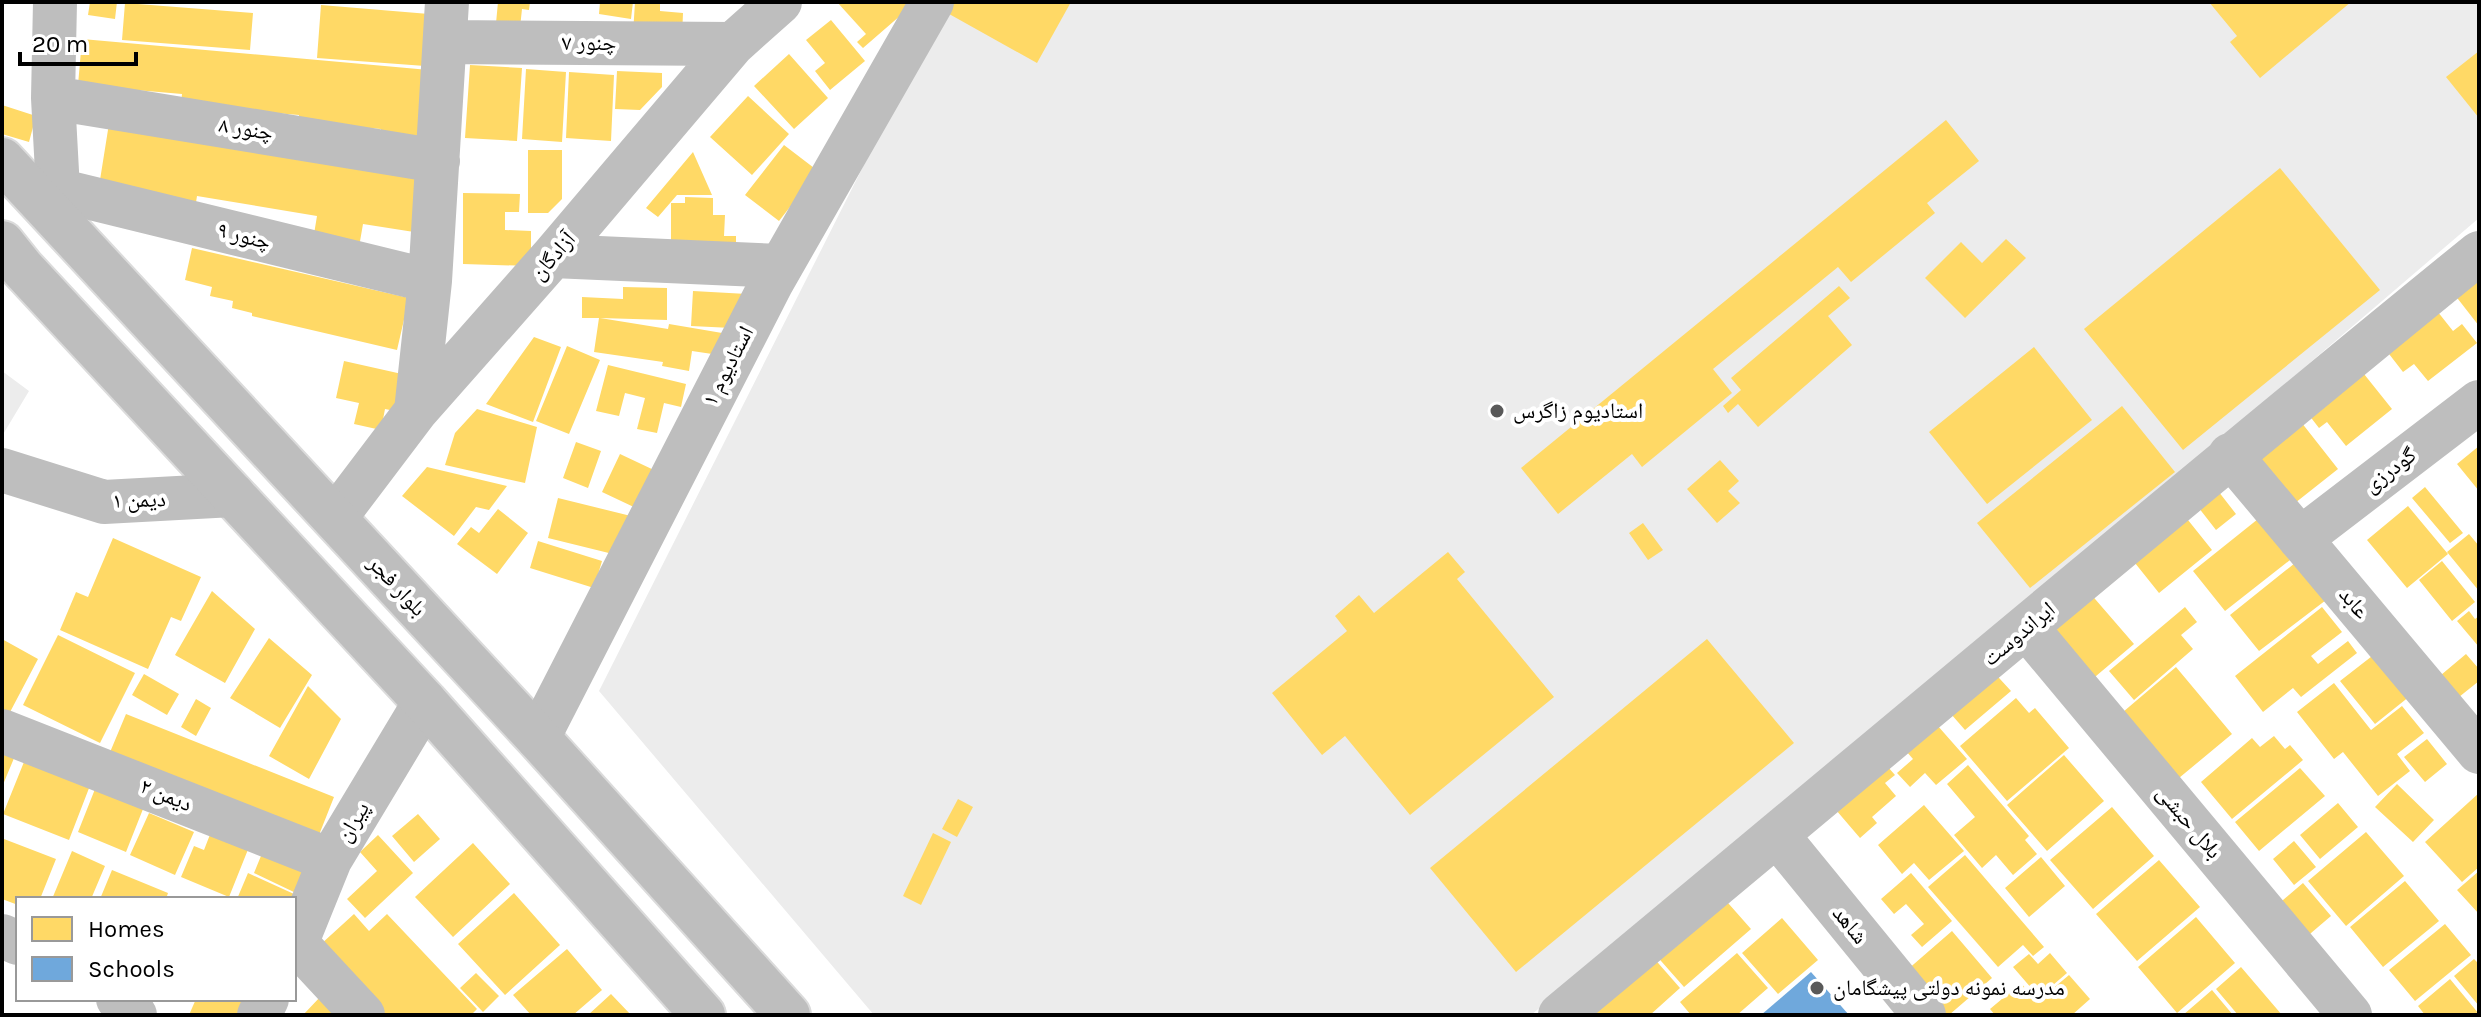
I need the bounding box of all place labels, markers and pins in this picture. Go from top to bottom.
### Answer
place label: استادیوم زاگرس [1513,398,1643,425]
marker: استادیوم زاگرس [1488,402,1506,420]
place label: مدرسه نمونه دولتی پیشگامان [1833,975,2065,1001]
marker: مدرسه نمونه دولتی پیشگامان [1808,979,1826,997]

